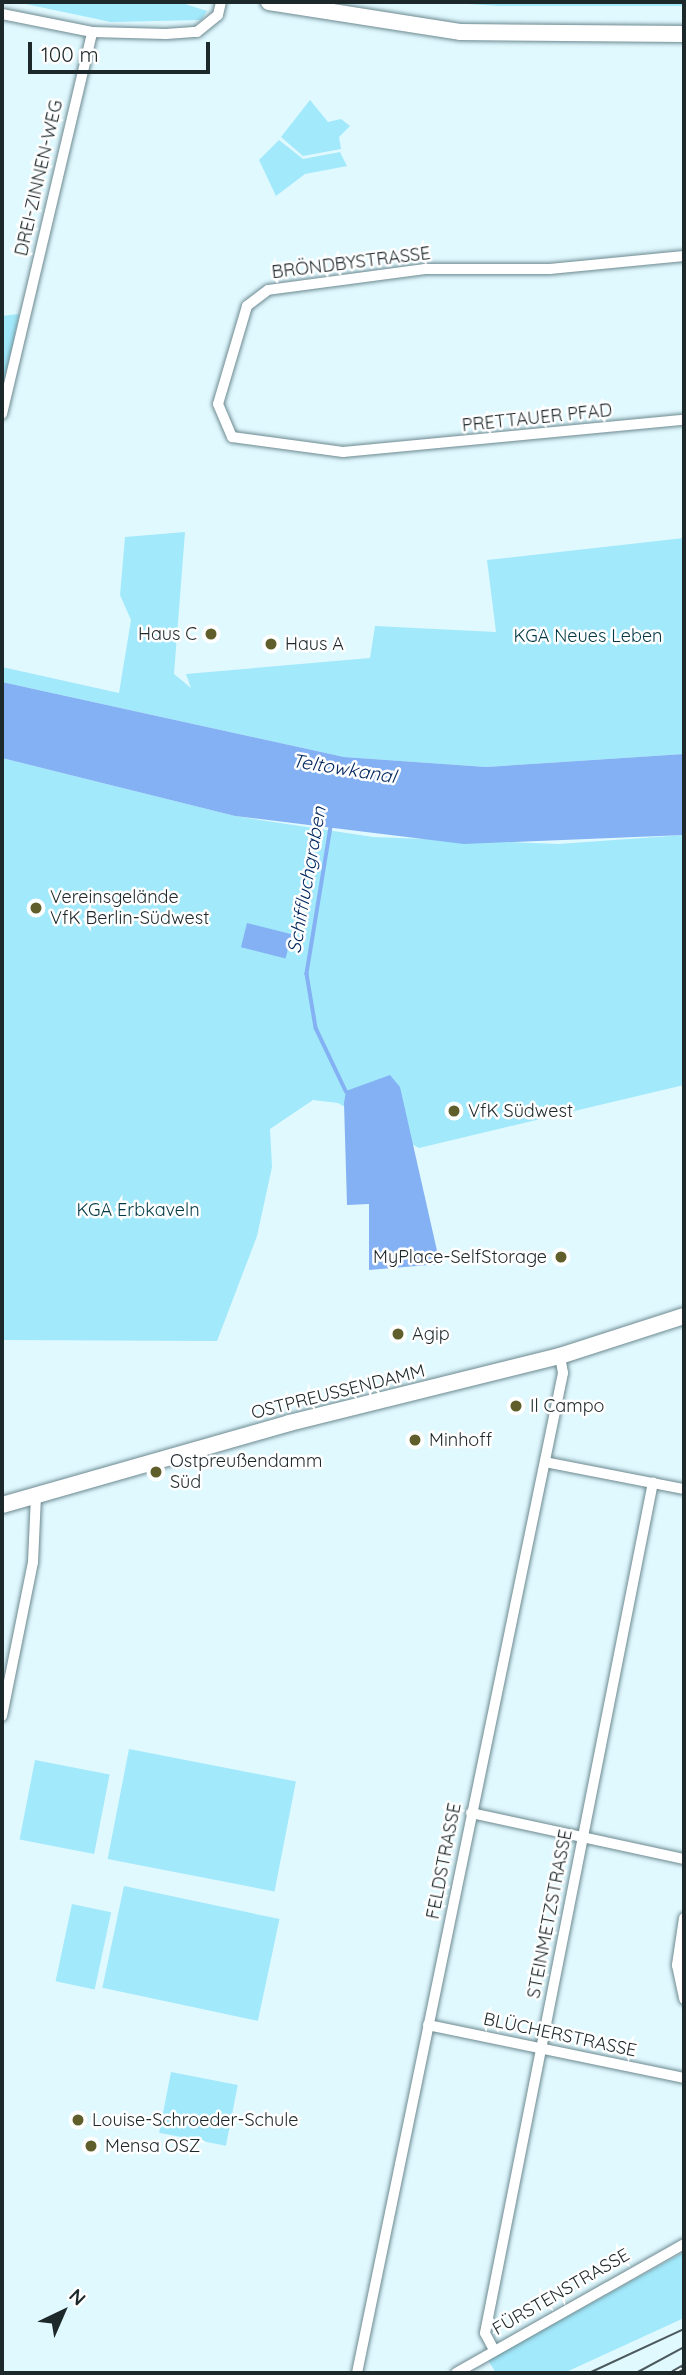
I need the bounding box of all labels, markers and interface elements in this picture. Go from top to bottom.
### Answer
scale bar [32,28,214,72]
text: 100 m [41,41,99,67]
street label: DREI-ZINNEN-WEG [11,98,67,258]
street label: BRÖNDBYSTRASSE [270,243,432,283]
street label: PRETTAUER PFAD [461,399,613,437]
place label: Haus C [138,623,197,645]
park label: KGA Neues Leben [514,625,662,647]
marker: Haus C [203,626,219,642]
place label: Haus A [285,633,344,655]
marker: Haus A [263,636,279,652]
water label: Teltowkanal [290,750,398,788]
water label: Schiffluchgraben [283,805,331,955]
place label: Vereinsgelände VfK Berlin-Südwest [50,887,209,930]
marker: Vereinsgelände VfK Berlin-Südwest [28,900,44,916]
place label: VfK Südwest [468,1100,573,1122]
marker: VfK Südwest [446,1103,462,1119]
park label: KGA Erbkaveln [76,1199,200,1221]
place label: MyPlace-SelfStorage [373,1246,547,1268]
marker: MyPlace-SelfStorage [553,1249,569,1265]
place label: Agip [412,1323,450,1345]
marker: Agip [390,1326,406,1342]
street label: OSTPREUSSENDAMM [249,1360,427,1424]
place label: Il Campo [530,1395,604,1417]
marker: Il Campo [508,1398,524,1414]
place label: Minhoff [429,1429,492,1451]
marker: Minhoff [407,1432,423,1448]
place label: Ostpreußendamm Süd [170,1451,322,1494]
marker: Ostpreußendamm Süd [148,1464,164,1480]
street label: FELDSTRASSE [422,1801,466,1921]
street label: STEINMETZSTRASSE [523,1828,577,2000]
street label: BLÜCHERSTRASSE [482,2008,638,2062]
place label: Louise-Schroeder-Schule [92,2109,298,2131]
marker: Louise-Schroeder-Schule [70,2112,86,2128]
place label: Mensa OSZ [105,2135,200,2157]
marker: Mensa OSZ [83,2138,99,2154]
street label: FÜRSTENSTRASSE [489,2244,633,2340]
north arrow [28,2277,98,2347]
text: N [64,2283,91,2310]

